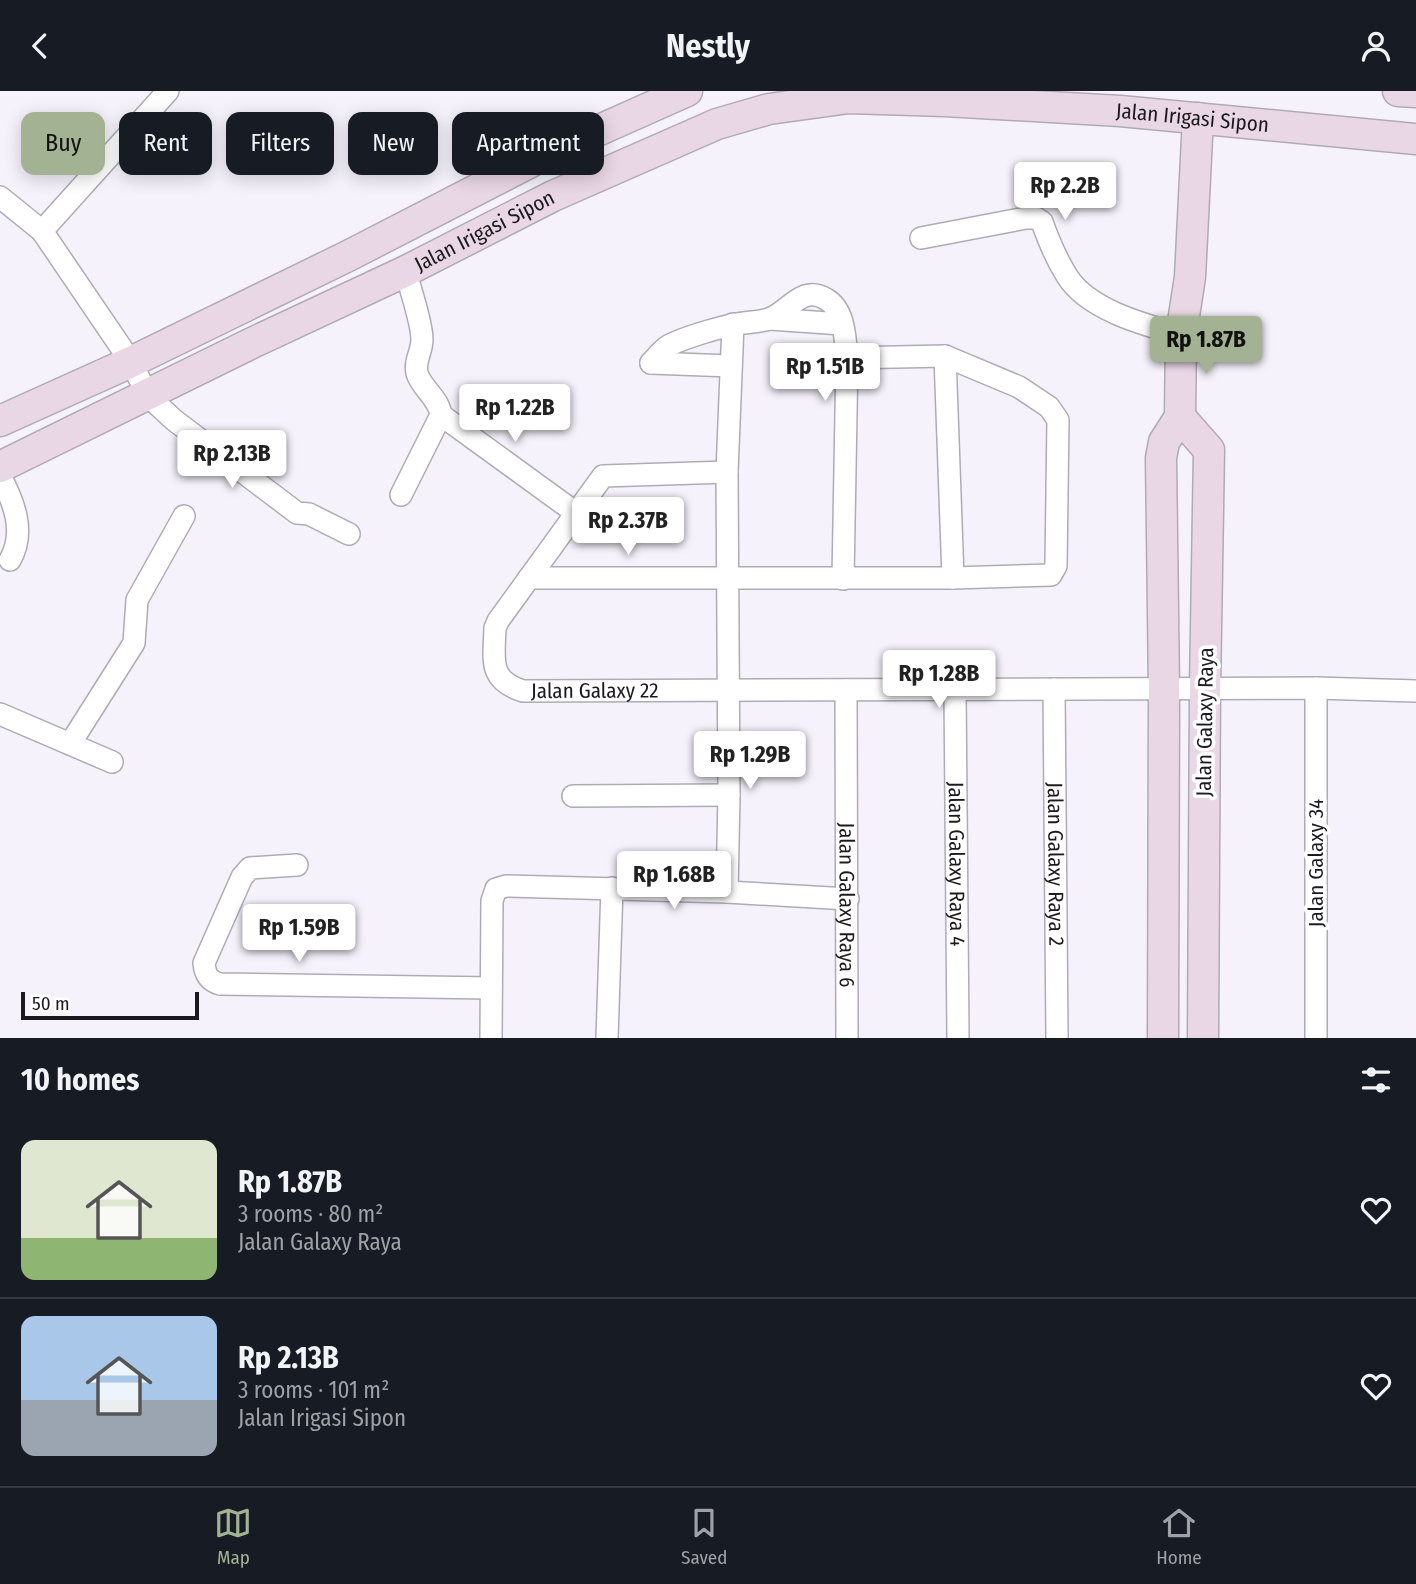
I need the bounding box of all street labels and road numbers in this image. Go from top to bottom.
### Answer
street label: Jalan Irigasi Sipon [1115,98,1270,138]
street label: Jalan Irigasi Sipon [410,184,559,277]
street label: Jalan Galaxy Raya [1191,647,1219,797]
street label: Jalan Galaxy 22 [531,677,659,704]
street label: Jalan Galaxy Raya 4 [943,782,970,946]
street label: Jalan Galaxy Raya 2 [1042,782,1069,946]
street label: Jalan Galaxy 34 [1303,799,1329,927]
street label: Jalan Galaxy Raya 6 [833,822,860,988]

